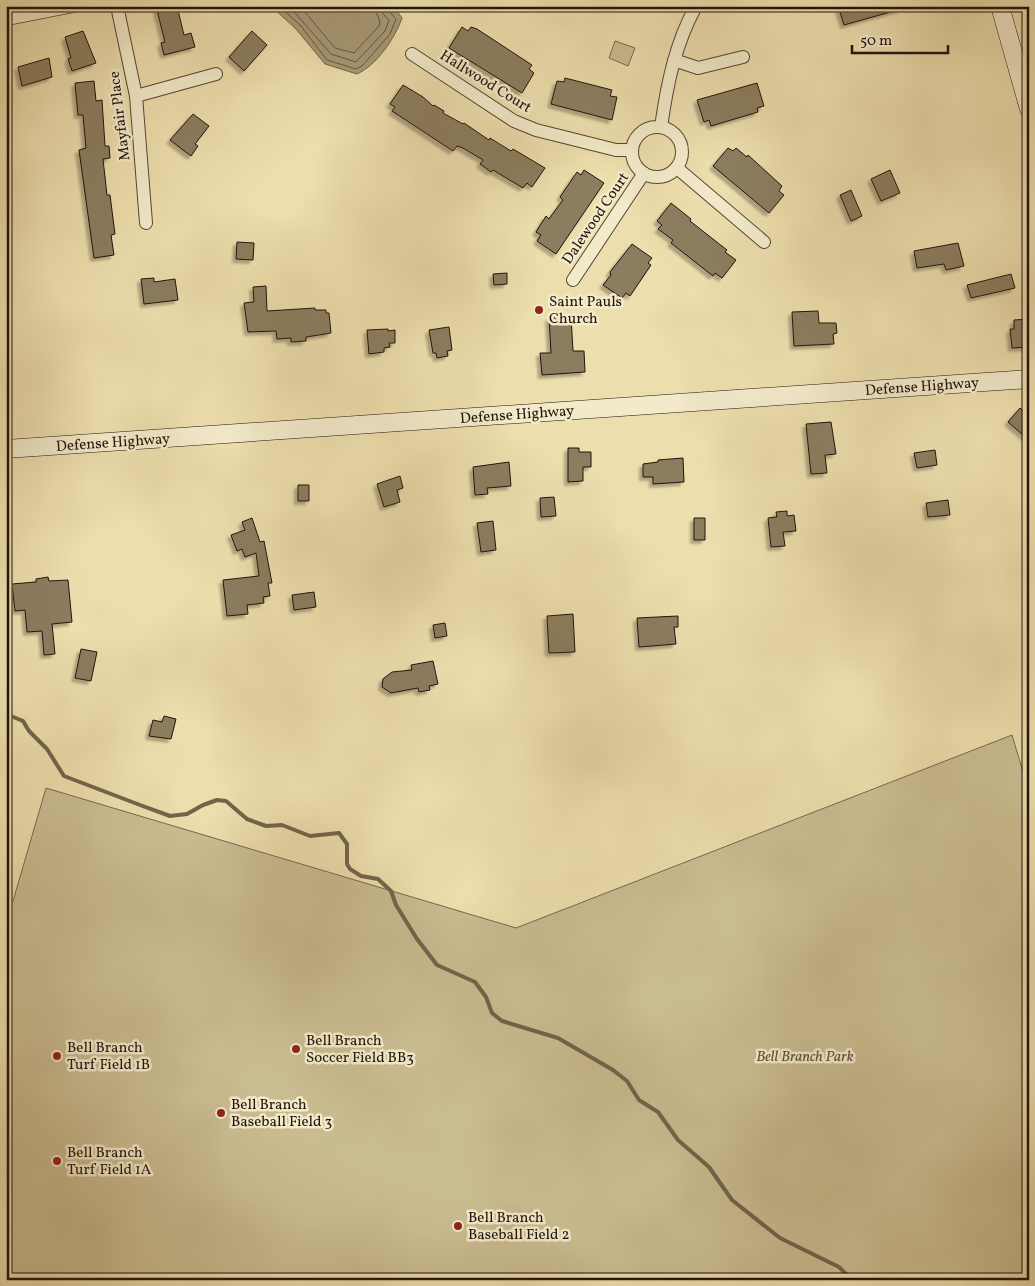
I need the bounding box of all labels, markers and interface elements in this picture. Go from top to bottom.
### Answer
scale bar [852,22,949,54]
text: 50 m [860,31,892,52]
street label: Hallwood Court [435,46,535,119]
street label: Mayfair Place [105,70,136,162]
street label: Dalewood Court [558,169,635,269]
place label: Saint Pauls Church [549,292,622,330]
marker: Saint Pauls Church [533,304,545,316]
street label: Defense Highway [864,373,980,402]
street label: Defense Highway [459,401,575,430]
street label: Defense Highway [55,429,171,458]
place label: Bell Branch Soccer Field BB3 [306,1031,414,1069]
place label: Bell Branch Turf Field 1B [67,1038,150,1076]
marker: Bell Branch Soccer Field BB3 [290,1043,302,1055]
park label: Bell Branch Park [756,1047,854,1068]
marker: Bell Branch Turf Field 1B [51,1050,63,1062]
place label: Bell Branch Baseball Field 3 [231,1095,332,1133]
marker: Bell Branch Baseball Field 3 [215,1107,227,1119]
place label: Bell Branch Turf Field 1A [67,1143,152,1181]
marker: Bell Branch Turf Field 1A [51,1155,63,1167]
place label: Bell Branch Baseball Field 2 [468,1208,570,1246]
marker: Bell Branch Baseball Field 2 [452,1220,464,1232]

